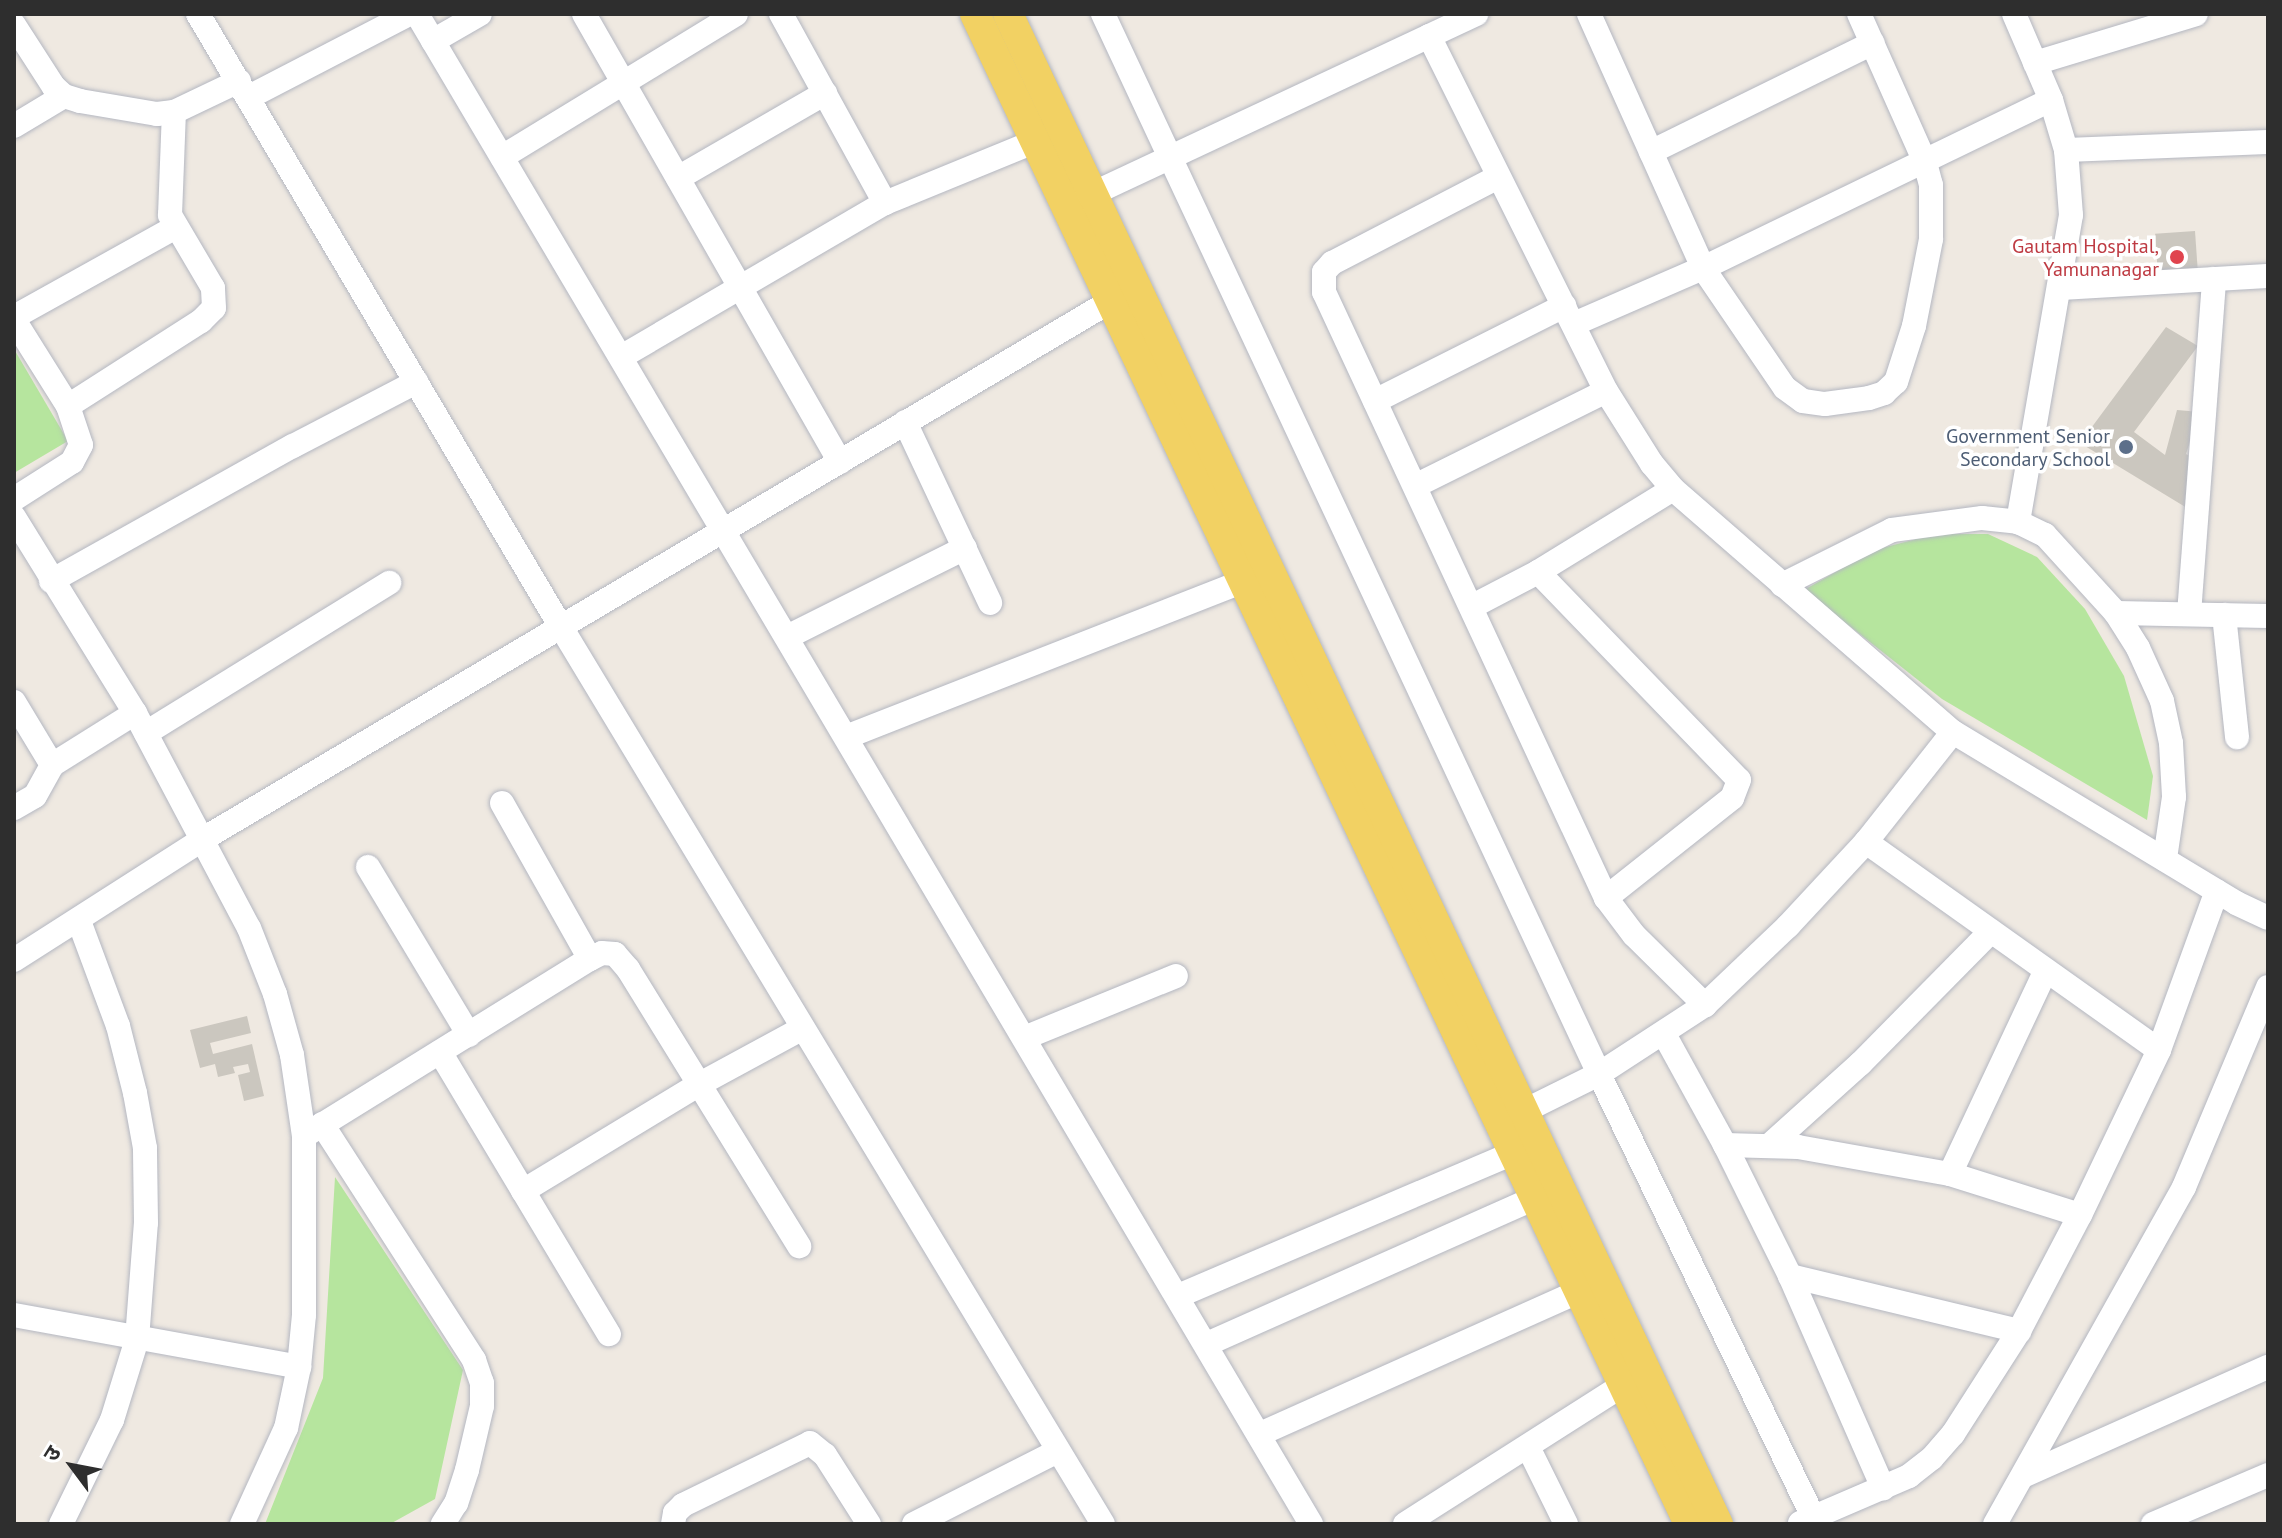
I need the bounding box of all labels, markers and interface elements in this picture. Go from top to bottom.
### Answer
place label: Gautam Hospital, Yamunanagar [2012,234,2159,281]
marker: Gautam Hospital, Yamunanagar [2166,246,2188,268]
place label: Government Senior Secondary School [1946,424,2110,471]
marker: Government Senior Secondary School [2117,438,2135,456]
north arrow [32,1426,112,1506]
text: उ [36,1440,67,1466]

